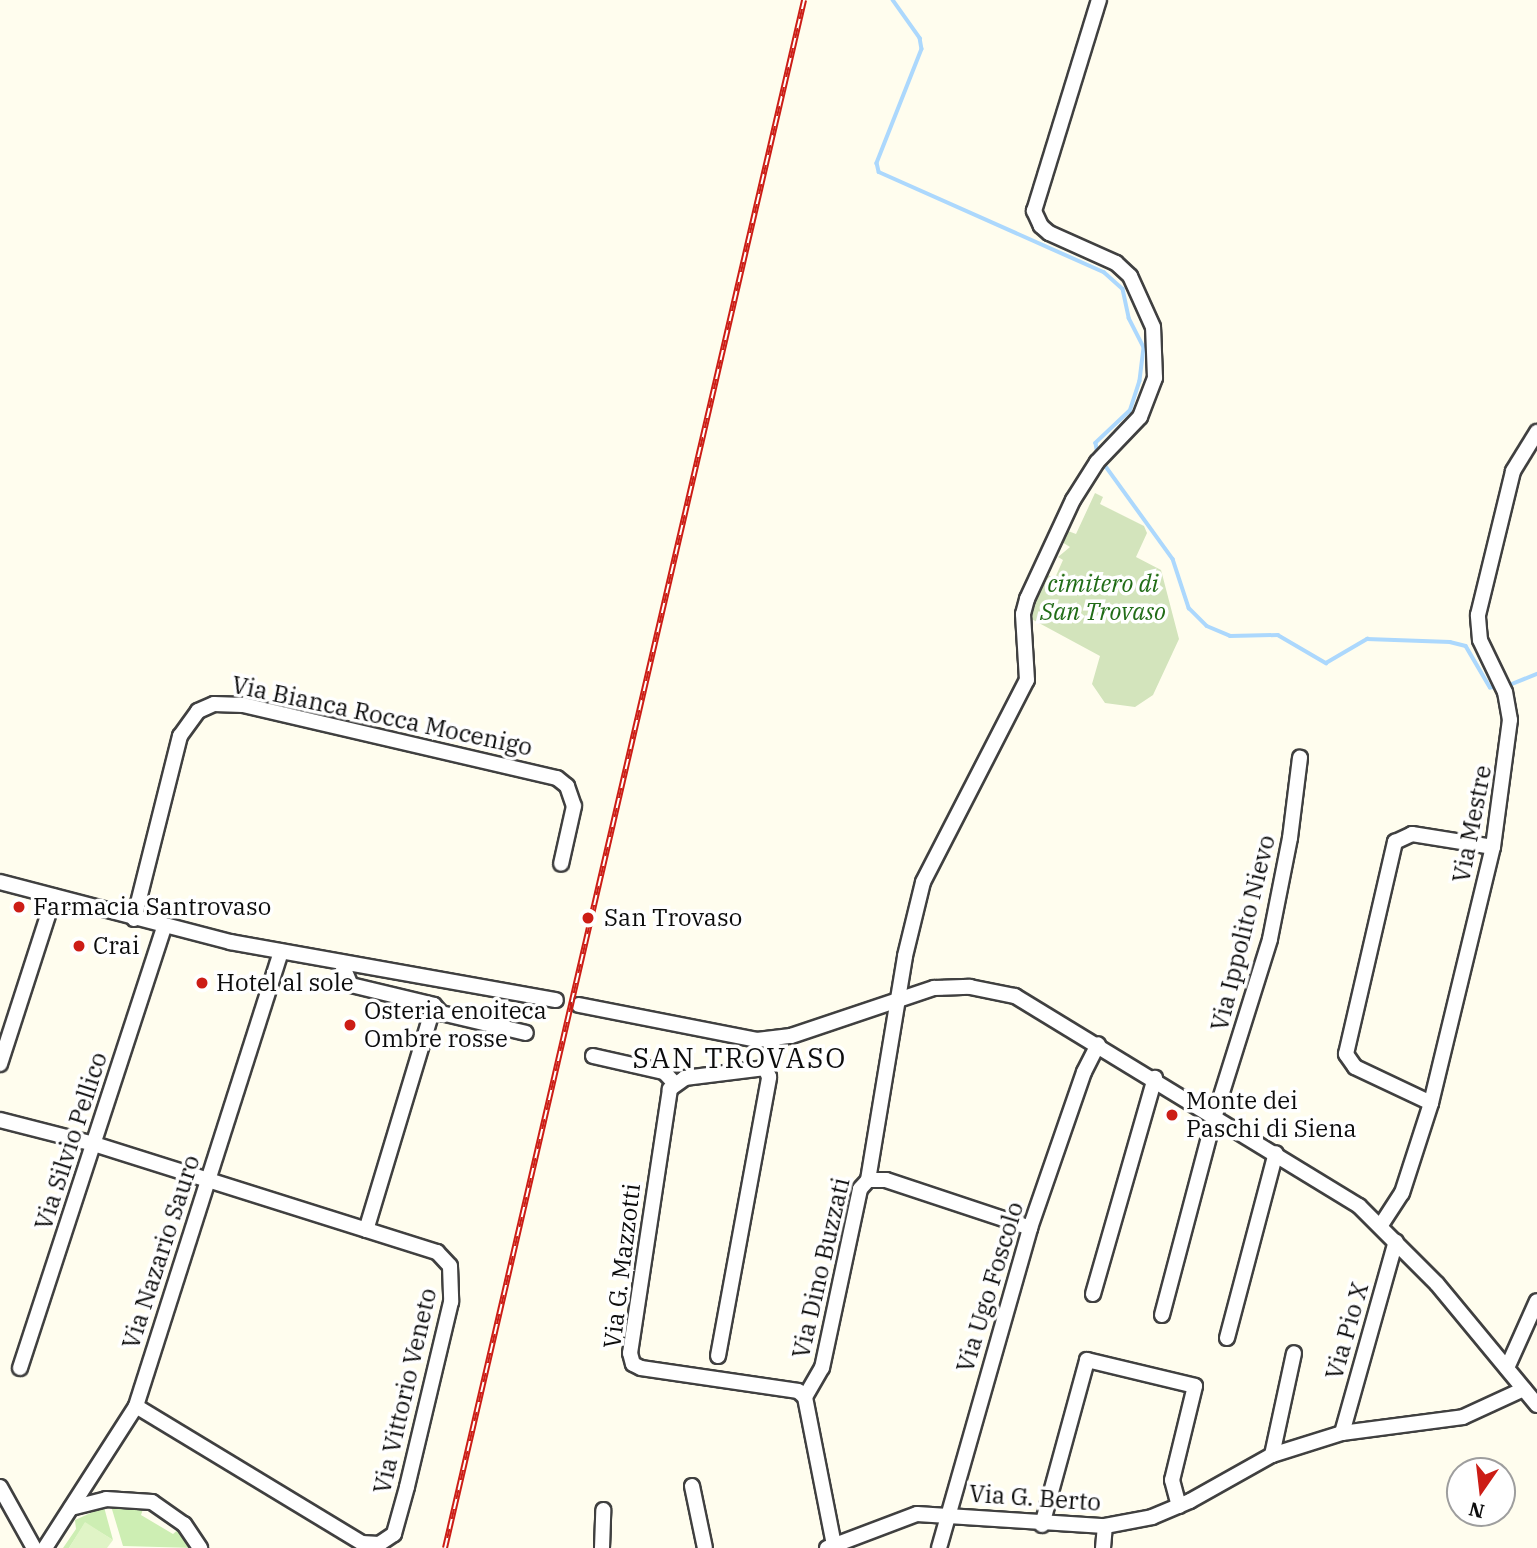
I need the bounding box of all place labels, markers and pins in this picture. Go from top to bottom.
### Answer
place label: Farmacia Santrovaso [33,893,271,921]
marker: Farmacia Santrovaso [11,899,27,915]
place label: San Trovaso [604,904,742,932]
marker: San Trovaso [578,908,598,928]
place label: Crai [93,932,140,960]
marker: Crai [71,938,87,954]
place label: Hotel al sole [216,969,354,997]
marker: Hotel al sole [194,975,210,991]
place label: Osteria enoiteca Ombre rosse [364,997,547,1053]
marker: Osteria enoiteca Ombre rosse [342,1017,358,1033]
place label: Monte dei Paschi di Siena [1186,1087,1357,1143]
marker: Monte dei Paschi di Siena [1164,1107,1180,1123]

